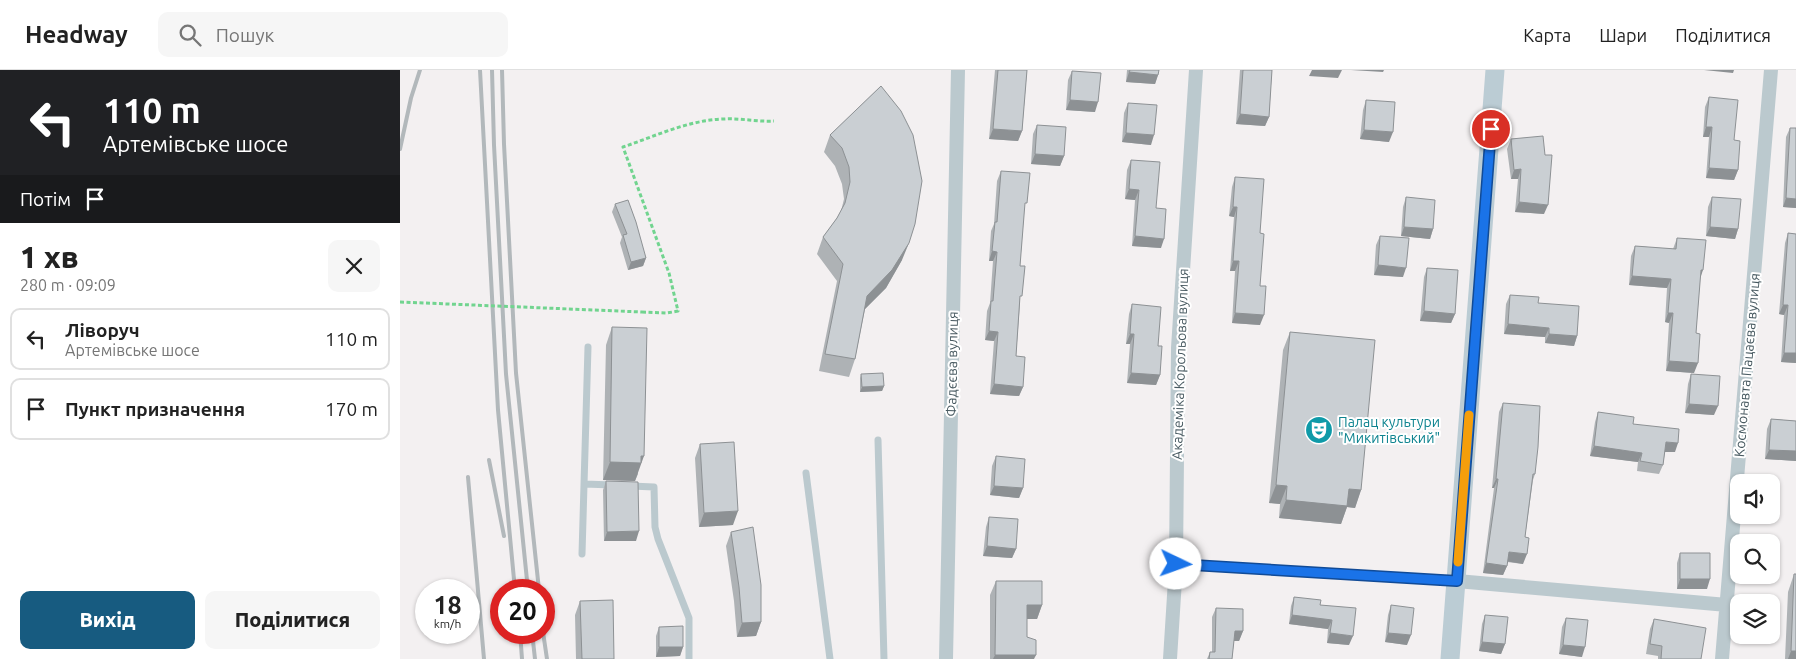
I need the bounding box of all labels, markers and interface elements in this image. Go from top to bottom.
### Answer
search box [158,12,508,57]
text: Headway [25,21,128,48]
icon: search [176,21,204,49]
text: Пошук [216,24,274,46]
text: Карта [1523,25,1571,45]
text: Шари [1599,25,1647,45]
text: Поділитися [1675,25,1771,45]
icon: left [20,90,85,155]
text: 110 m [103,90,201,130]
pin [1470,108,1512,150]
icon: arrive [1477,115,1505,143]
text: Артемівське шосе [103,131,288,156]
icon: arrive [81,185,109,213]
text: Потім [20,188,71,210]
text: 1 хв [20,240,79,274]
button: close [328,240,380,292]
street label: Академіка Корольова вулиця [1169,268,1191,460]
street label: Космонавта Пацаєва вулиця [1731,272,1763,458]
text: 280 m · 09:09 [20,276,116,294]
street label: Фадєєва вулиця [943,311,961,417]
text: Ліворуч [65,319,139,341]
icon: left [22,325,50,353]
text: 110 m [325,328,378,350]
text: Артемівське шосе [65,341,200,359]
icon: arrive [22,395,50,423]
text: Пункт призначення [65,398,245,420]
text: 170 m [325,398,378,420]
place label: Палац культури "Микитівський" [1338,414,1440,446]
theatre icon: Палац культури "Микитівський" [1304,415,1334,445]
map controls [1730,474,1780,644]
button: sound [1730,474,1780,524]
button: search [1730,534,1780,584]
position arrow [1149,537,1201,589]
speed limit sign: 20 [490,579,555,644]
button: Вихід [20,591,195,649]
button: Поділитися [205,591,380,649]
text: 18 [433,591,462,619]
button: layers [1730,594,1780,644]
text: km/h [434,617,461,630]

